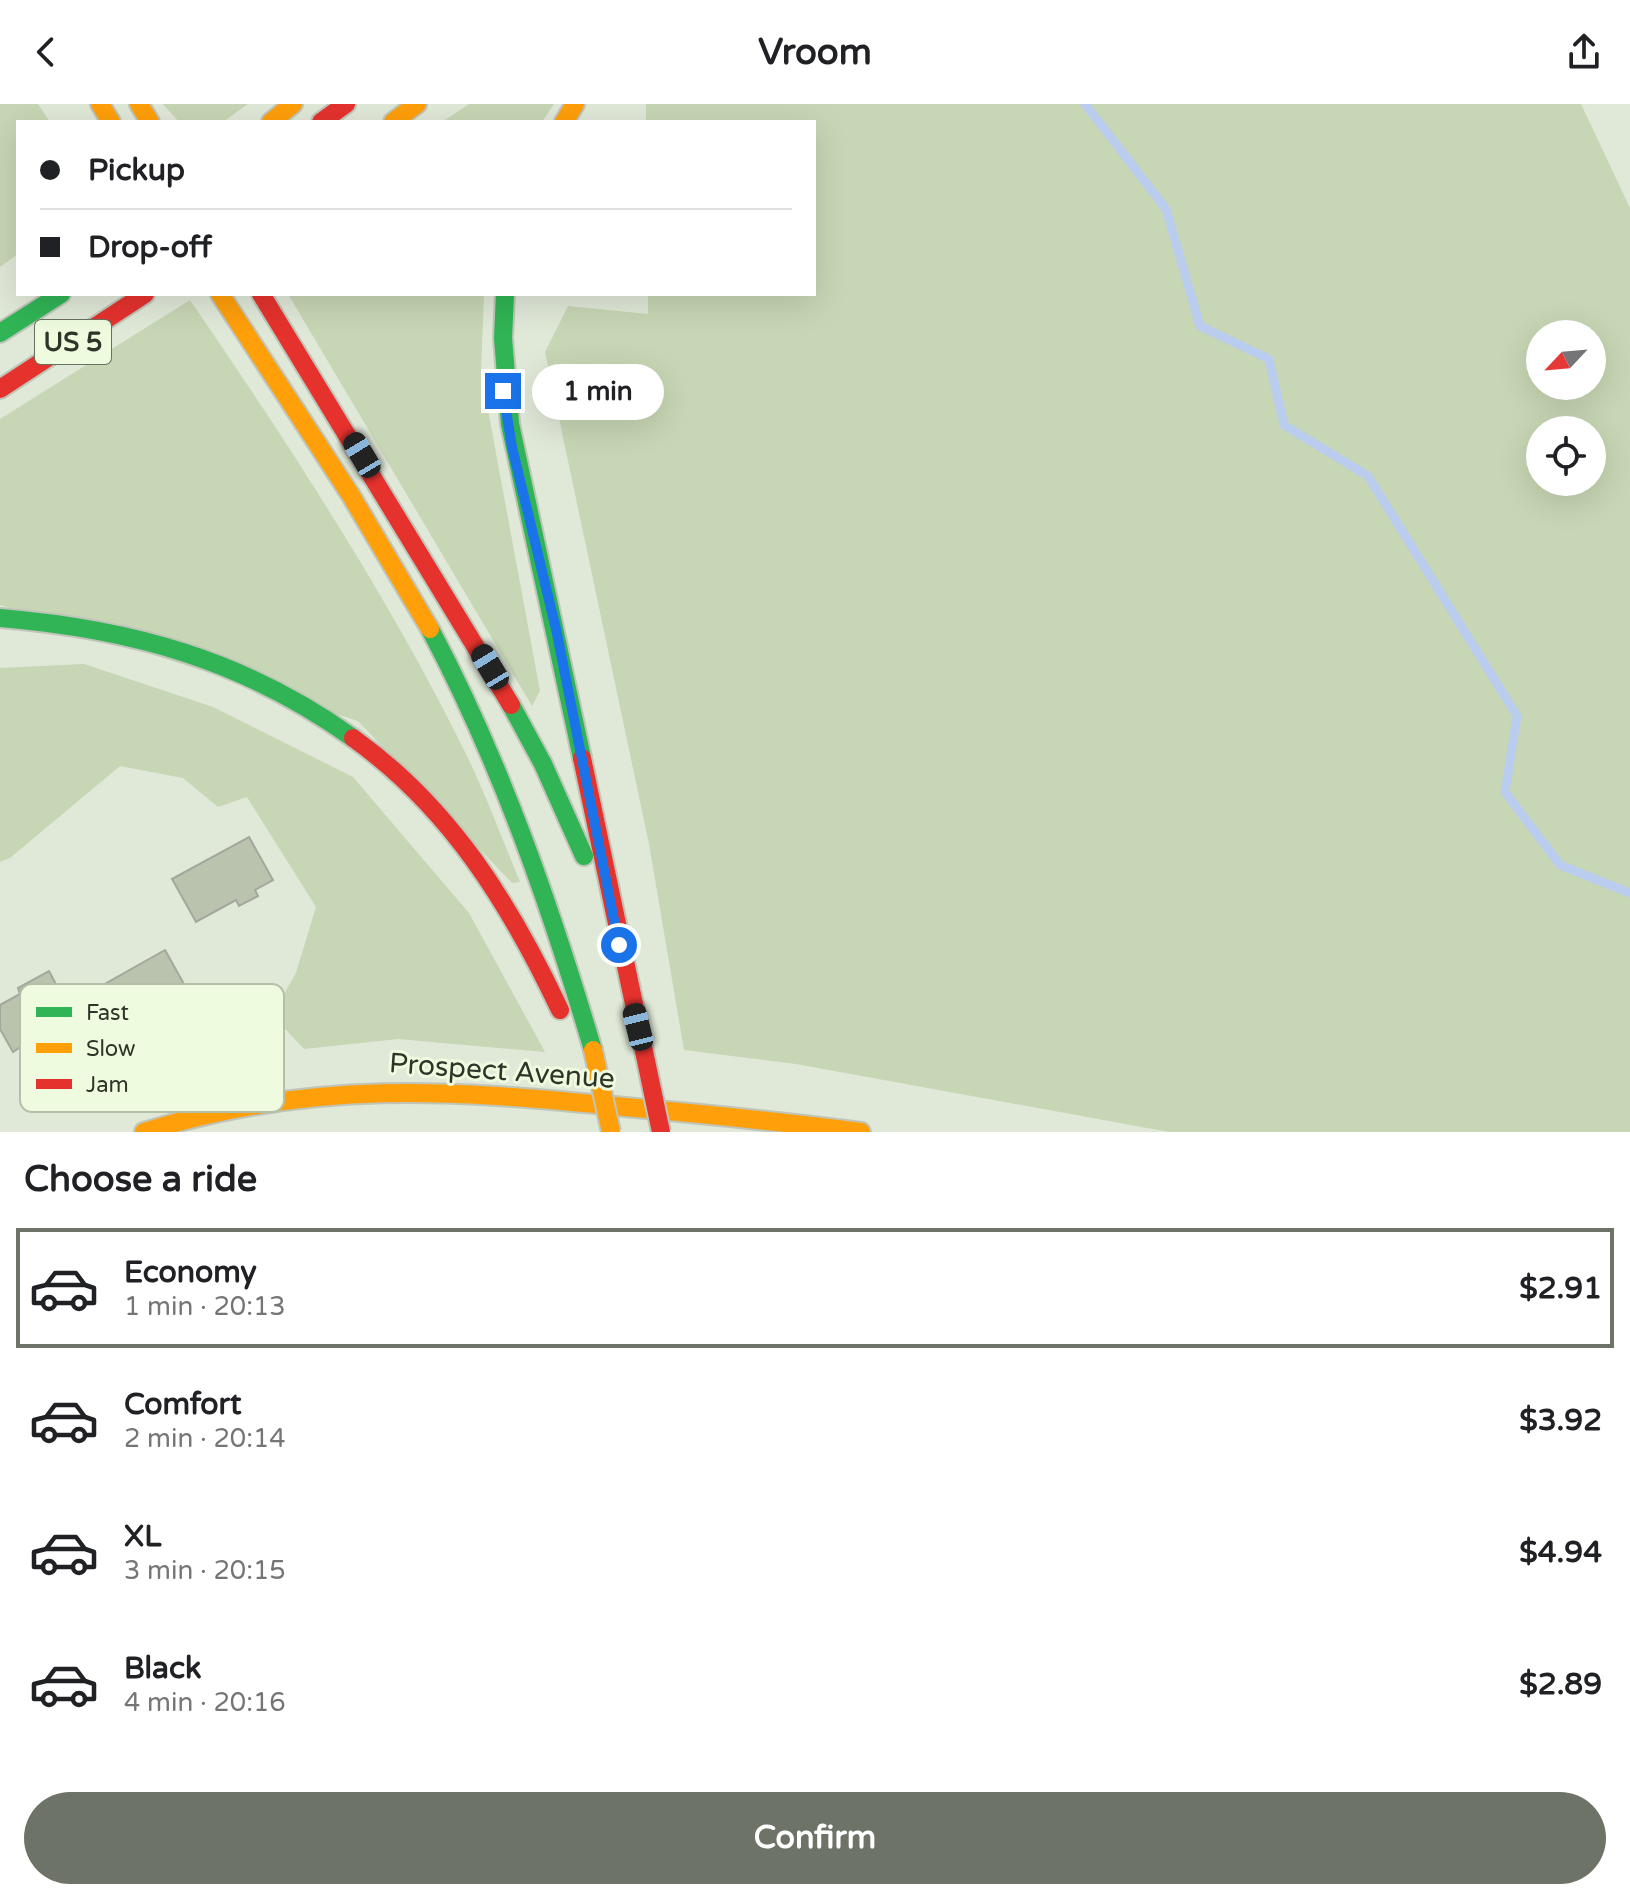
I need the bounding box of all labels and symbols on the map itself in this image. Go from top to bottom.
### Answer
road number: US 5 [35,320,111,364]
north arrow [1526,320,1606,400]
callout: 1 min [531,363,663,419]
route end [485,373,521,409]
car [339,428,385,482]
car [467,640,513,694]
route start [601,927,637,963]
legend [20,984,284,1112]
text: Fast [86,1000,129,1026]
car [621,1001,655,1053]
text: Slow [86,1036,136,1062]
street label: Prospect Avenue [388,1046,616,1096]
text: Jam [86,1072,129,1098]

